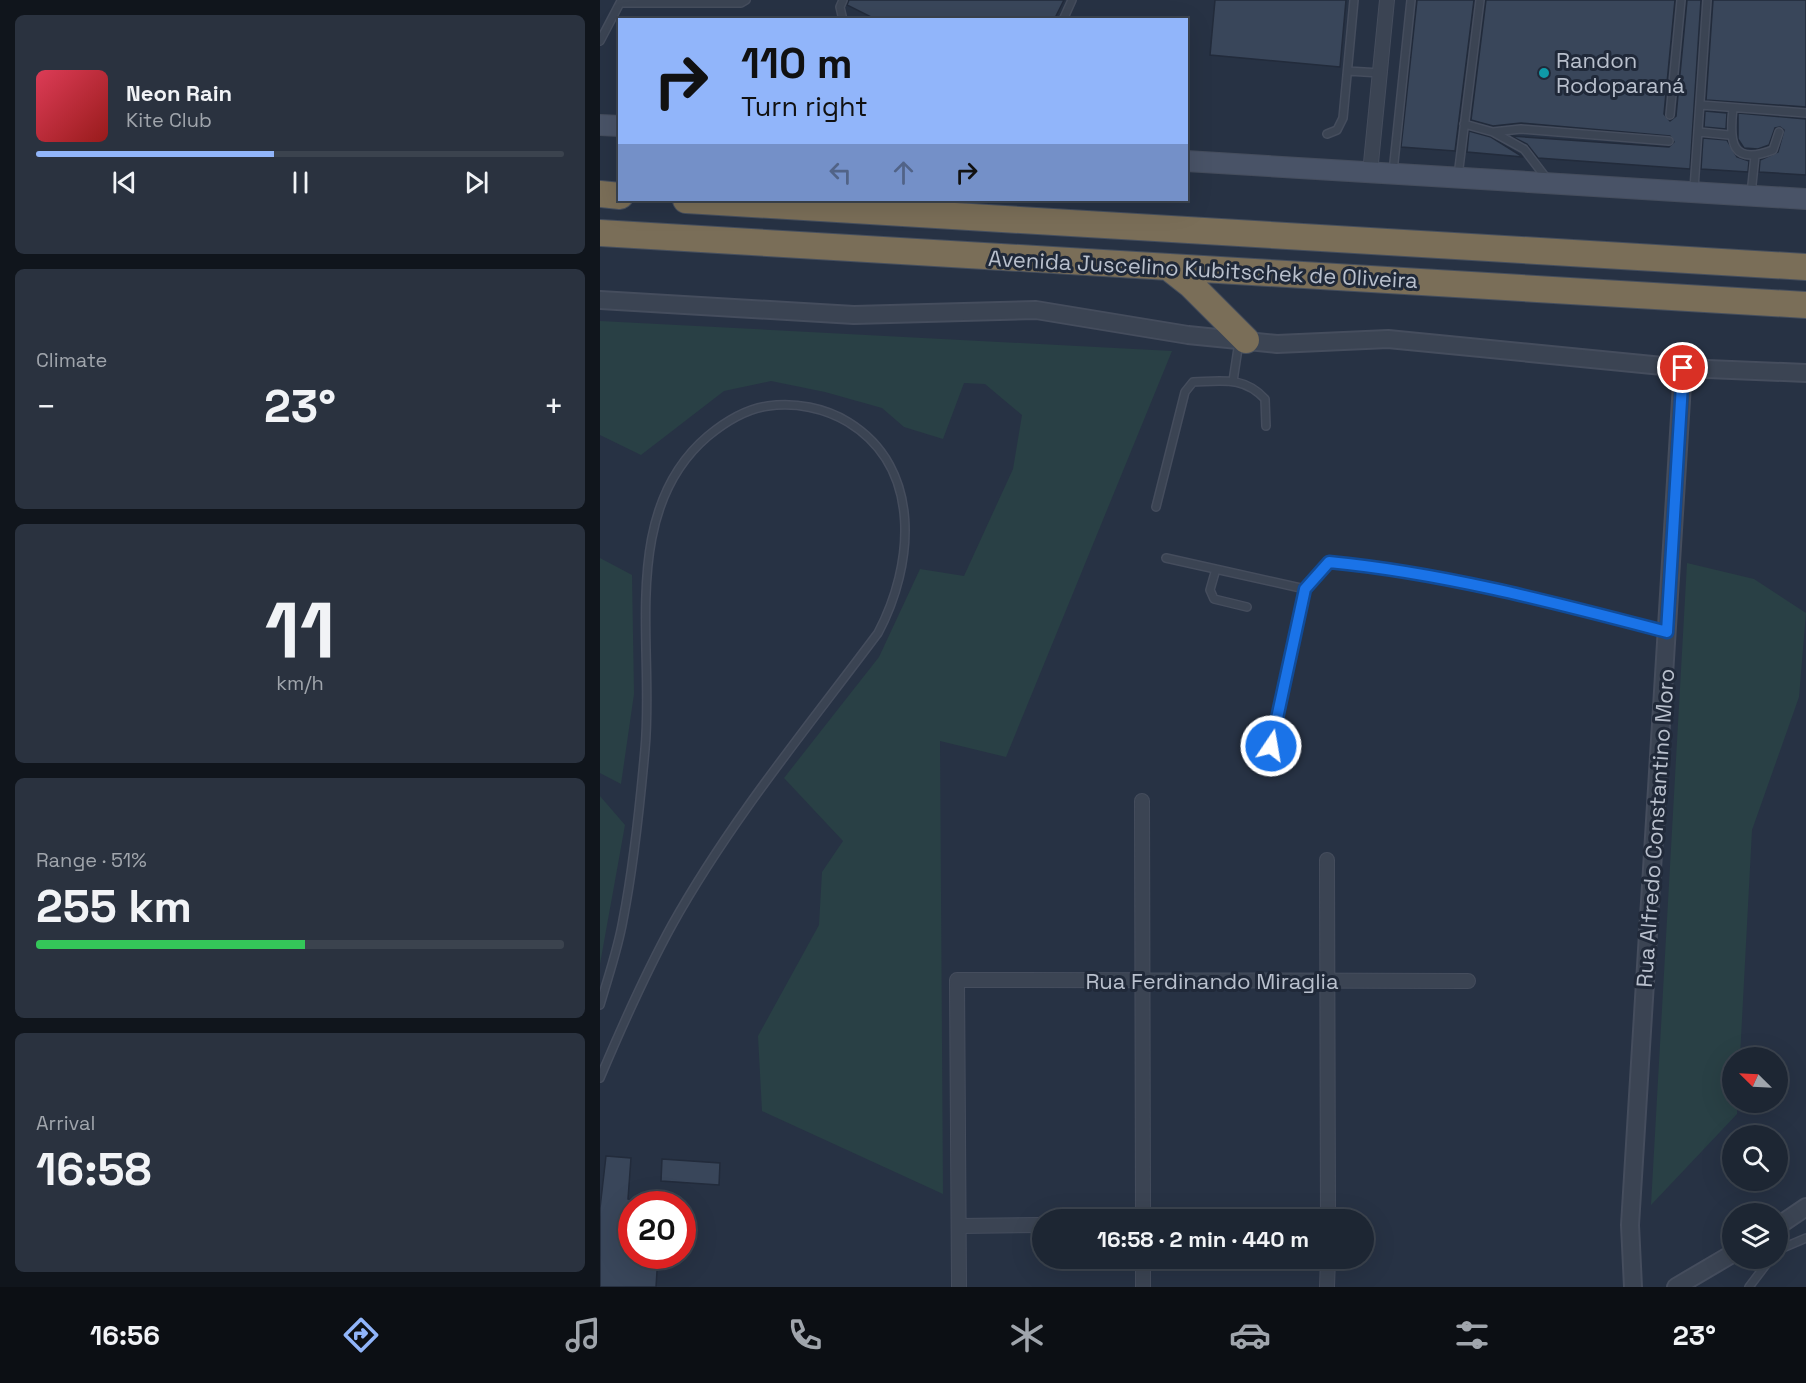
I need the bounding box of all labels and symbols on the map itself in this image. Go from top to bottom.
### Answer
place label: Randon Rodoparaná [1556,46,1685,99]
marker: Randon Rodoparaná [1537,66,1551,80]
street label: Avenida Juscelino Kubitschek de Oliveira [987,244,1419,294]
pin [1657,342,1708,393]
street label: Rua Alfredo Constantino Moro [1630,668,1680,988]
position arrow [1239,714,1303,778]
street label: Rua Ferdinando Miraglia [1085,967,1339,995]
north arrow [1722,1047,1788,1113]
speed limit sign: 20 [618,1191,696,1269]

